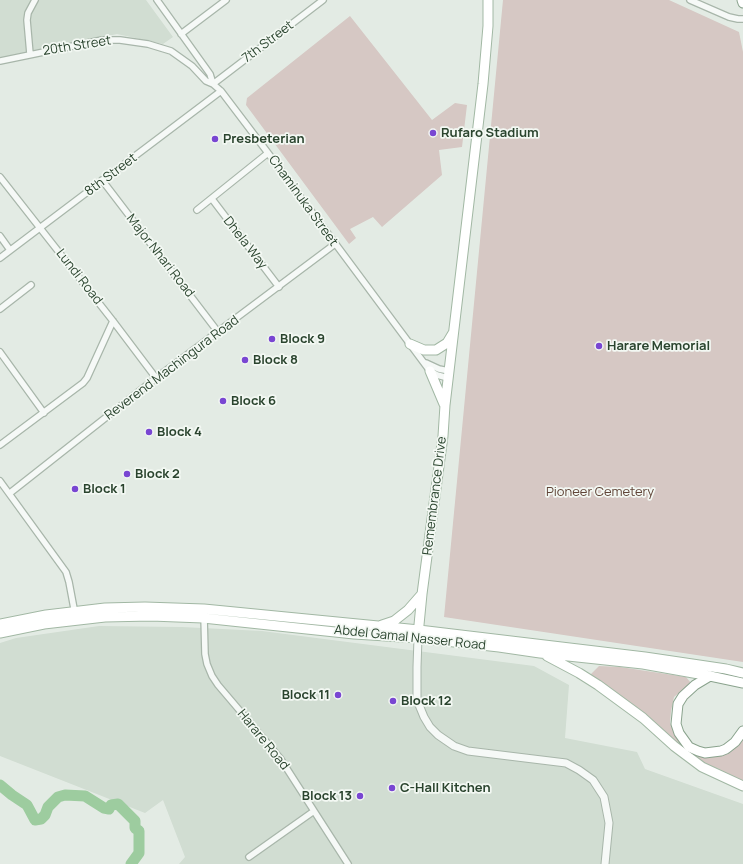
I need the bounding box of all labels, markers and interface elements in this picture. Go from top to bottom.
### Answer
street label: 7th Street [239,18,297,66]
street label: 20th Street [42,33,112,59]
place label: Rufaro Stadium [441,125,539,141]
marker: Rufaro Stadium [428,128,438,138]
place label: Presbeterian [223,131,305,147]
marker: Presbeterian [210,134,220,144]
street label: 8th Street [82,150,140,200]
street label: Chaminuka Street [265,153,341,249]
street label: Major Nhari Road [123,211,197,301]
street label: Dhela Way [220,214,270,272]
street label: Lundi Road [52,246,106,308]
street label: Reverend Machingura Road [102,313,242,423]
place label: Block 9 [280,331,325,347]
marker: Block 9 [267,334,277,344]
place label: Harare Memorial [607,338,710,354]
marker: Harare Memorial [594,341,604,351]
place label: Block 8 [253,352,298,368]
marker: Block 8 [240,355,250,365]
place label: Block 6 [231,393,276,409]
marker: Block 6 [218,396,228,406]
place label: Block 4 [157,424,202,440]
marker: Block 4 [144,427,154,437]
street label: Remembrance Drive [420,436,450,556]
place label: Block 2 [135,466,180,482]
marker: Block 2 [122,469,132,479]
place label: Block 1 [83,481,126,497]
marker: Block 1 [70,484,80,494]
park label: Pioneer Cemetery [546,484,654,500]
street label: Abdel Gamal Nasser Road [333,622,487,654]
place label: Block 11 [282,687,330,703]
marker: Block 11 [333,690,343,700]
place label: Block 12 [401,693,451,709]
marker: Block 12 [388,696,398,706]
street label: Harare Road [234,707,292,773]
place label: C-Hall Kitchen [400,780,491,796]
marker: C-Hall Kitchen [387,783,397,793]
place label: Block 13 [302,788,352,804]
marker: Block 13 [355,791,365,801]

